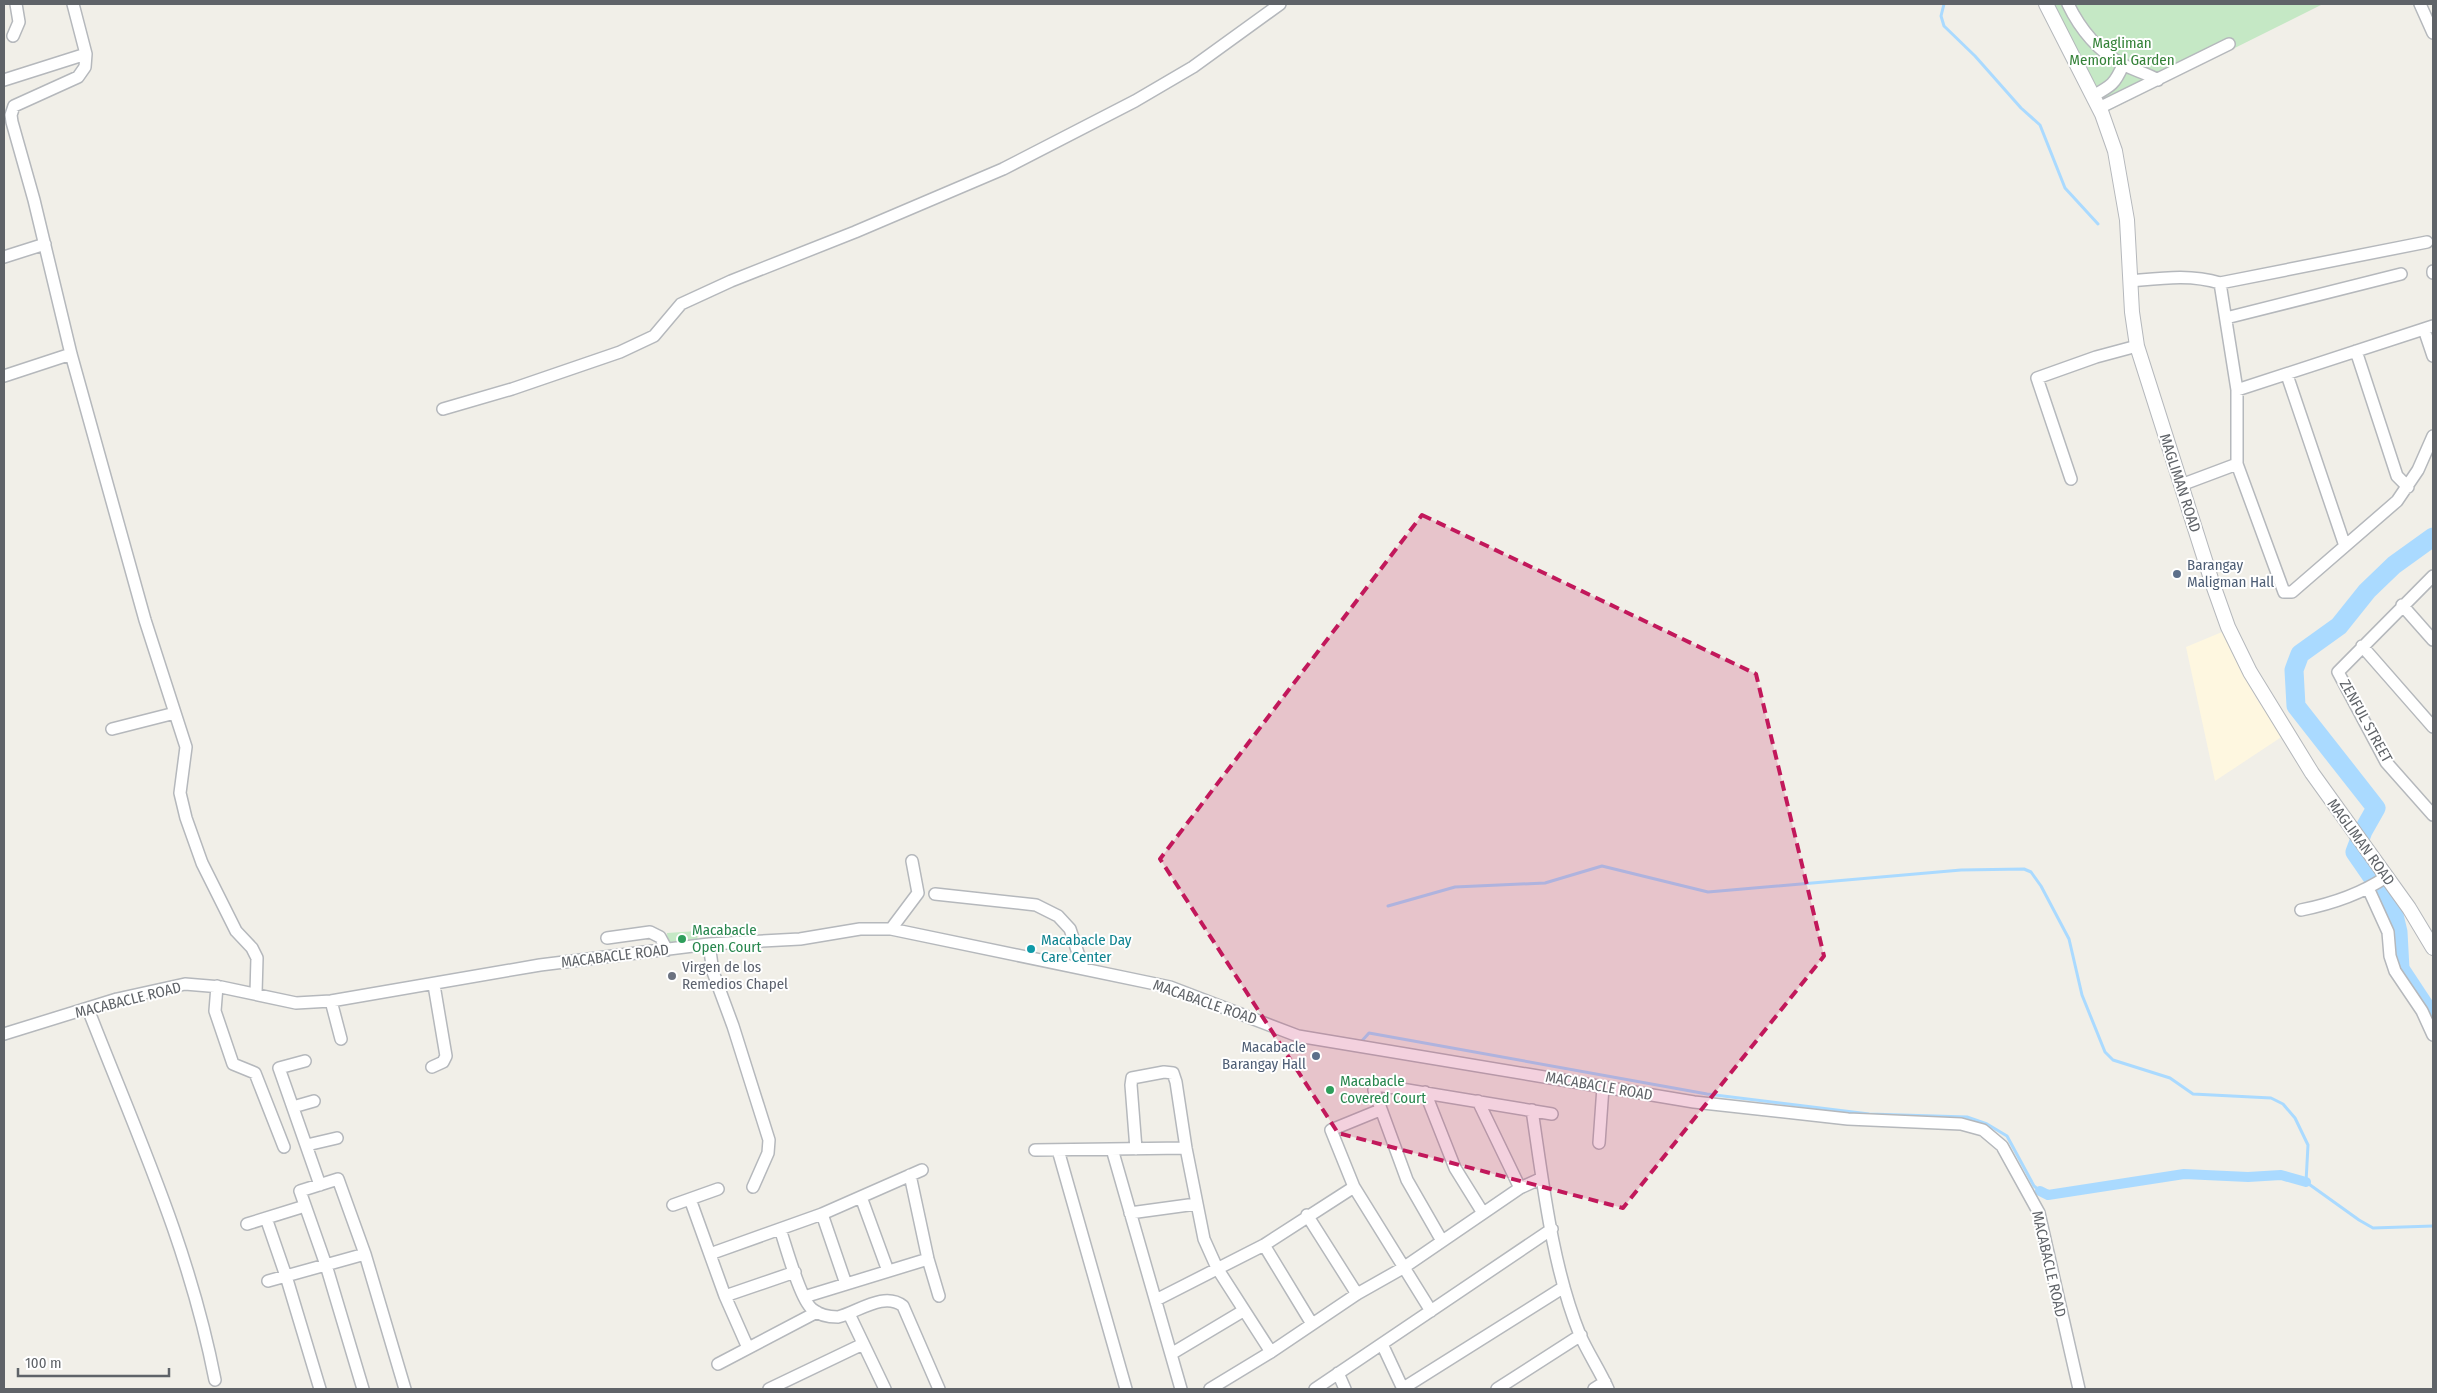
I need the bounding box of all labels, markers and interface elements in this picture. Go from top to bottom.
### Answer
park label: Magliman Memorial Garden [2069,34,2175,69]
street label: MAGLIMAN ROAD [2156,431,2204,535]
place label: Barangay Maligman Hall [2187,556,2274,591]
marker: Barangay Maligman Hall [2171,568,2183,580]
street label: ZENFUL STREET [2336,676,2396,766]
street label: MAGLIMAN ROAD [2324,795,2398,889]
place label: Macabacle Open Court [692,921,762,956]
place label: Macabacle Day Care Center [1041,931,1132,966]
marker: Macabacle Open Court [676,933,688,945]
street label: MACABACLE ROAD [560,940,670,972]
marker: Macabacle Day Care Center [1025,943,1037,955]
place label: Virgen de los Remedios Chapel [682,958,788,993]
marker: Virgen de los Remedios Chapel [666,970,678,982]
street label: MACABACLE ROAD [1151,976,1259,1028]
street label: MACABACLE ROAD [73,978,183,1022]
place label: Macabacle Barangay Hall [1222,1038,1306,1073]
marker: Macabacle Barangay Hall [1310,1050,1322,1062]
street label: MACABACLE ROAD [1544,1068,1654,1104]
place label: Macabacle Covered Court [1340,1072,1426,1107]
marker: Macabacle Covered Court [1324,1084,1336,1096]
street label: MACABACLE ROAD [2028,1209,2070,1319]
scale bar [18,1346,169,1378]
text: 100 m [25,1354,62,1372]

